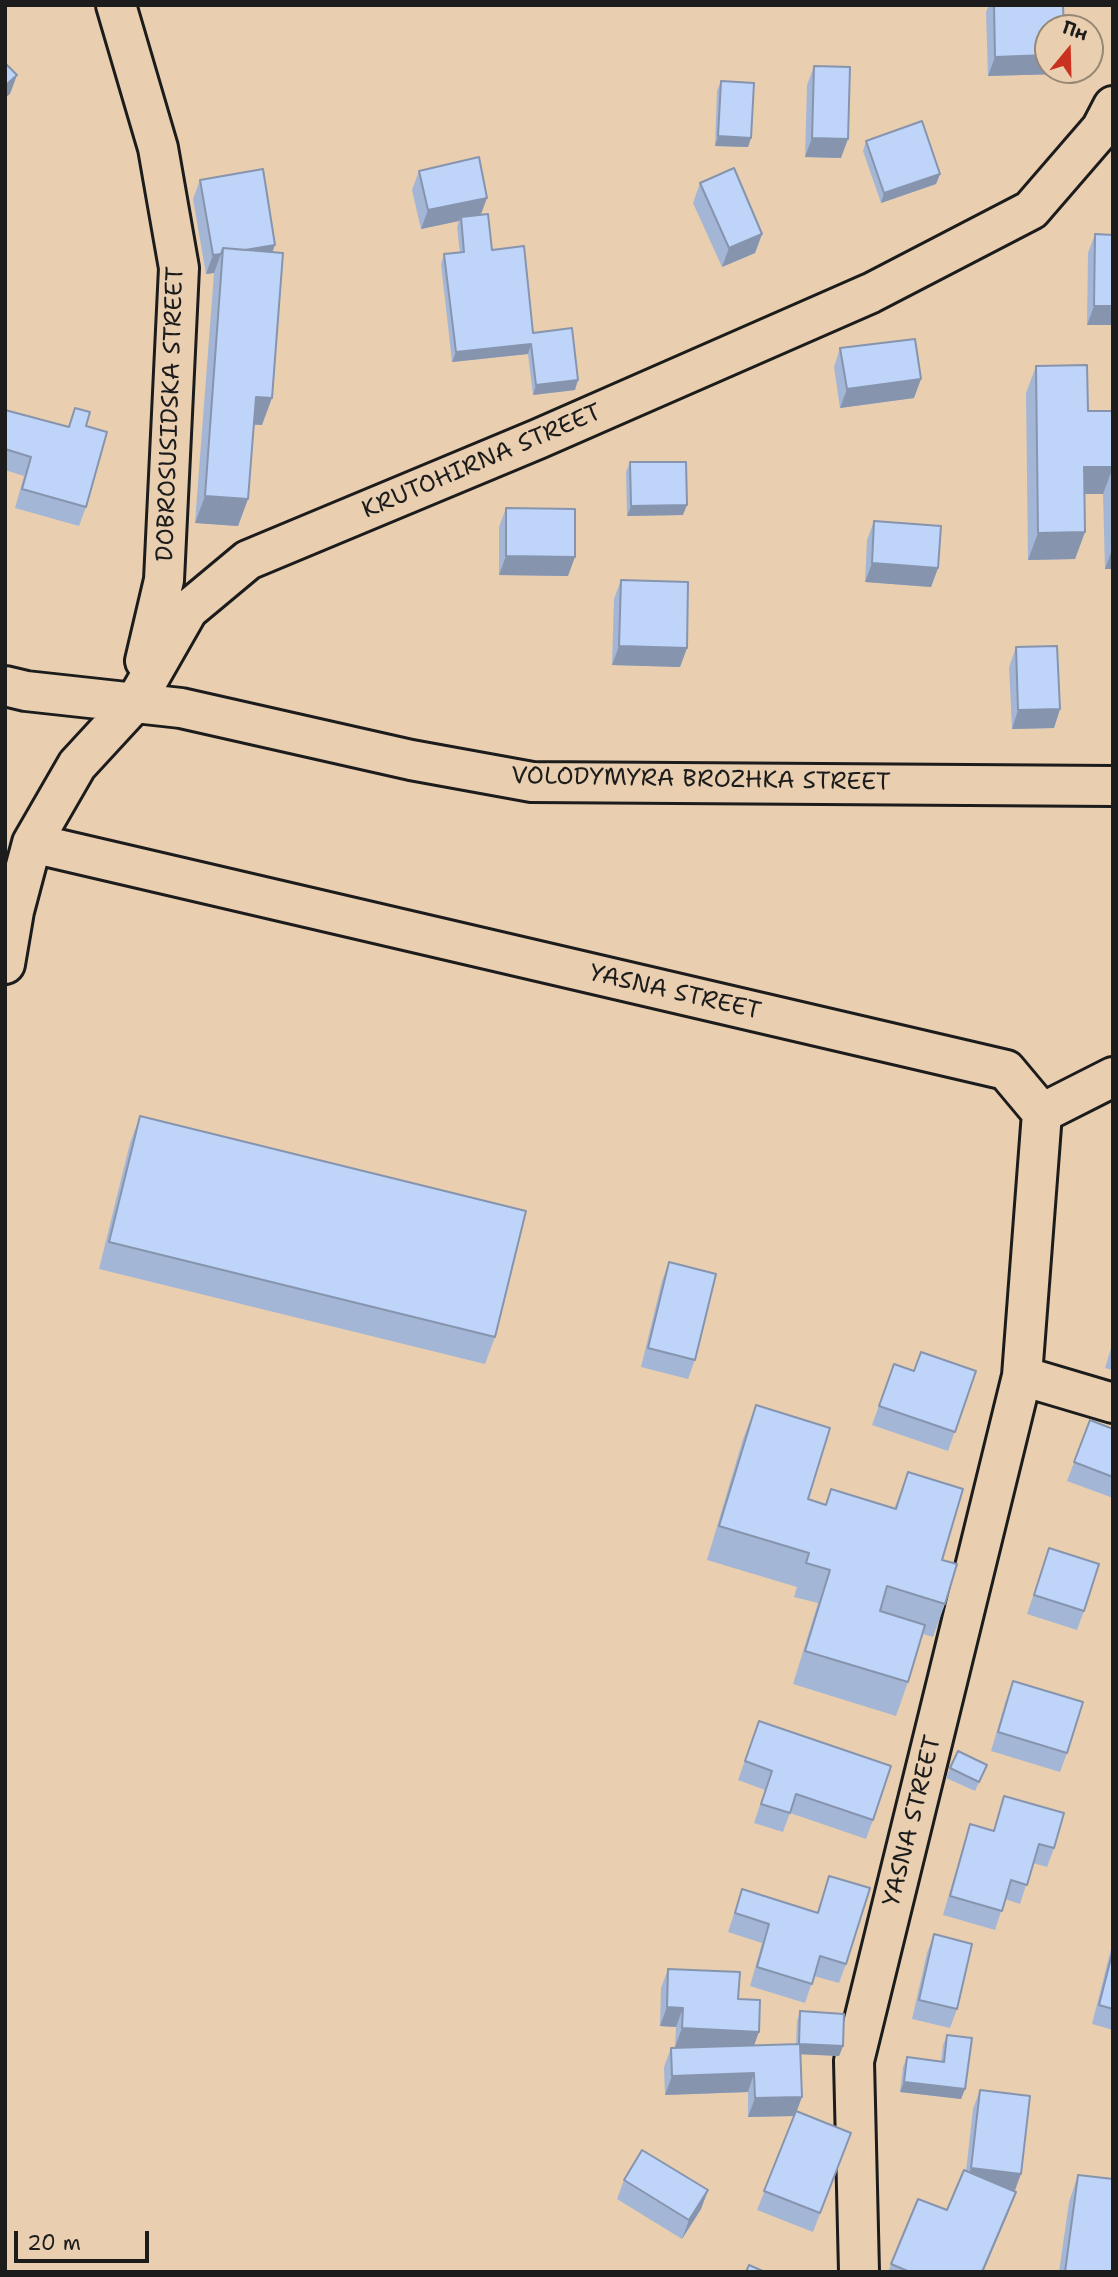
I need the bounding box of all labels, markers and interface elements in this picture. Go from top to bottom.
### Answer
north arrow [1034,14,1104,84]
text: Пн [1059,15,1091,46]
street label: DOBROSUSIDSKA STREET [151,266,191,562]
street label: KRUTOHIRNA STREET [358,399,606,525]
street label: VOLODYMYRA BROZHKA STREET [511,762,891,798]
street label: YASNA STREET [587,959,763,1027]
street label: YASNA STREET [878,1733,948,1909]
scale bar [18,2218,152,2262]
text: 20 m [27,2229,81,2257]

